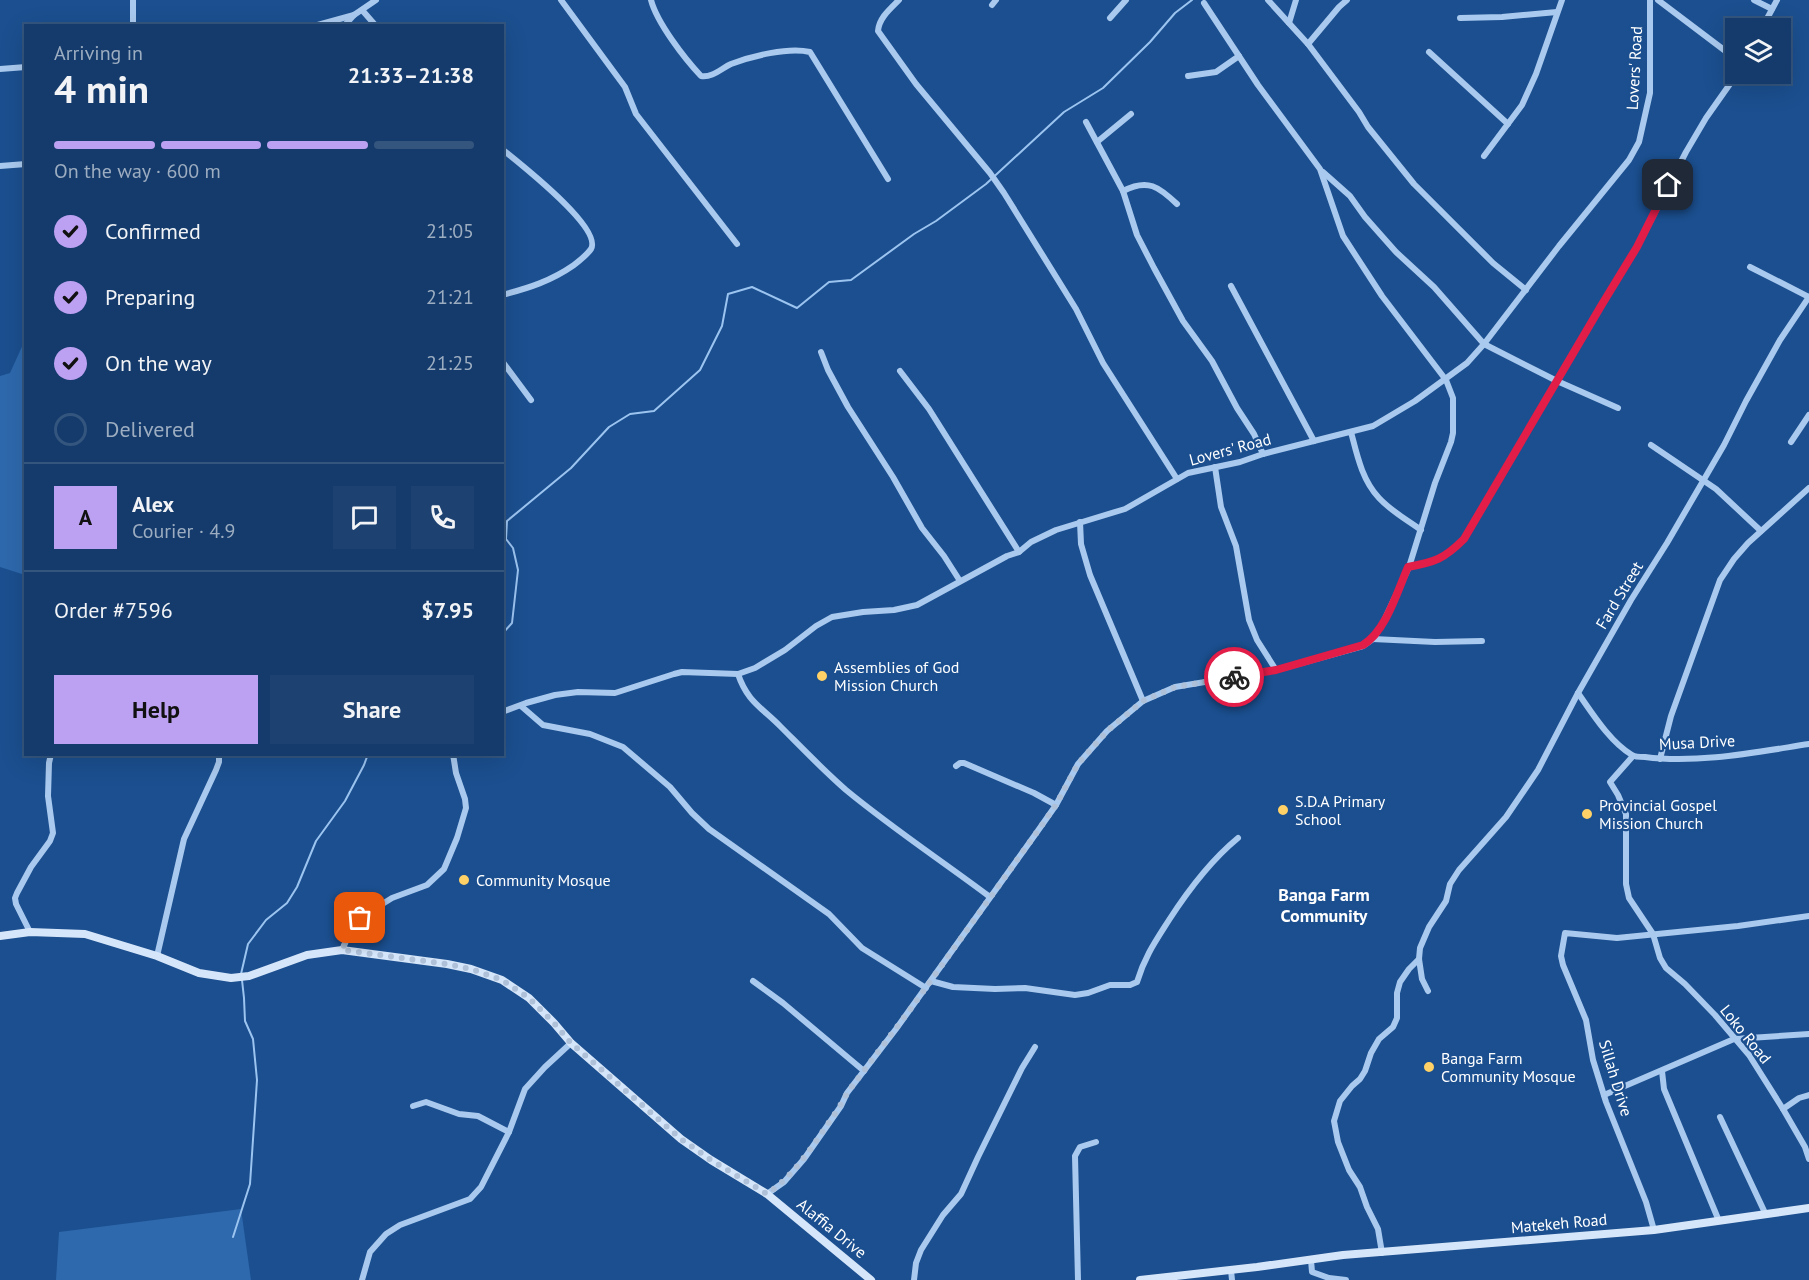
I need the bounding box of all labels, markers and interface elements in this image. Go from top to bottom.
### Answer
map controls [1725,18,1791,84]
button: layers [1725,18,1791,84]
street label: Lovers' Road [1622,26,1646,110]
text: Arriving in [54,40,143,66]
text: 21:33–21:38 [348,61,474,89]
text: 4 min [54,63,149,114]
text: On the way · 600 m [54,158,221,184]
pin [1642,159,1693,210]
icon: home [1651,168,1684,201]
icon: check [54,215,87,248]
text: Confirmed [105,217,201,245]
text: 21:05 [426,218,474,244]
icon: check [54,281,87,314]
text: Preparing [105,283,195,311]
text: 21:21 [426,284,474,310]
icon: check [54,347,87,380]
text: On the way [105,349,212,377]
text: 21:25 [426,350,474,376]
text: Delivered [105,415,195,443]
street label: Lovers' Road [1187,428,1273,470]
button: chat [333,486,396,549]
button: phone [411,486,474,549]
text: Alex [132,490,174,518]
text: A [79,503,92,531]
text: Courier · 4.9 [132,518,235,544]
street label: Fard Street [1591,557,1647,632]
text: Order #7596 [54,596,173,624]
text: $7.95 [421,596,474,624]
courier [1204,647,1264,707]
place label: Assemblies of God Mission Church [834,657,959,695]
icon: bike [1218,661,1251,694]
marker: Assemblies of God Mission Church [815,669,829,683]
button: Help [54,675,258,744]
button: Share [270,675,474,744]
street label: Musa Drive [1658,730,1736,754]
place label: S.D.A Primary School [1295,791,1386,829]
place label: Provincial Gospel Mission Church [1599,795,1717,833]
marker: S.D.A Primary School [1276,803,1290,817]
marker: Provincial Gospel Mission Church [1580,807,1594,821]
place label: Community Mosque [476,870,611,890]
marker: Community Mosque [457,873,471,887]
district label: Banga Farm Community [1278,883,1370,927]
pin [334,892,385,943]
icon: bag [343,901,376,934]
street label: Loko Road [1716,1000,1776,1068]
street label: Sillah Drive [1595,1037,1637,1119]
place label: Banga Farm Community Mosque [1441,1048,1576,1086]
marker: Banga Farm Community Mosque [1422,1060,1436,1074]
street label: Alaffia Drive [793,1194,871,1262]
street label: Matekeh Road [1510,1209,1608,1237]

